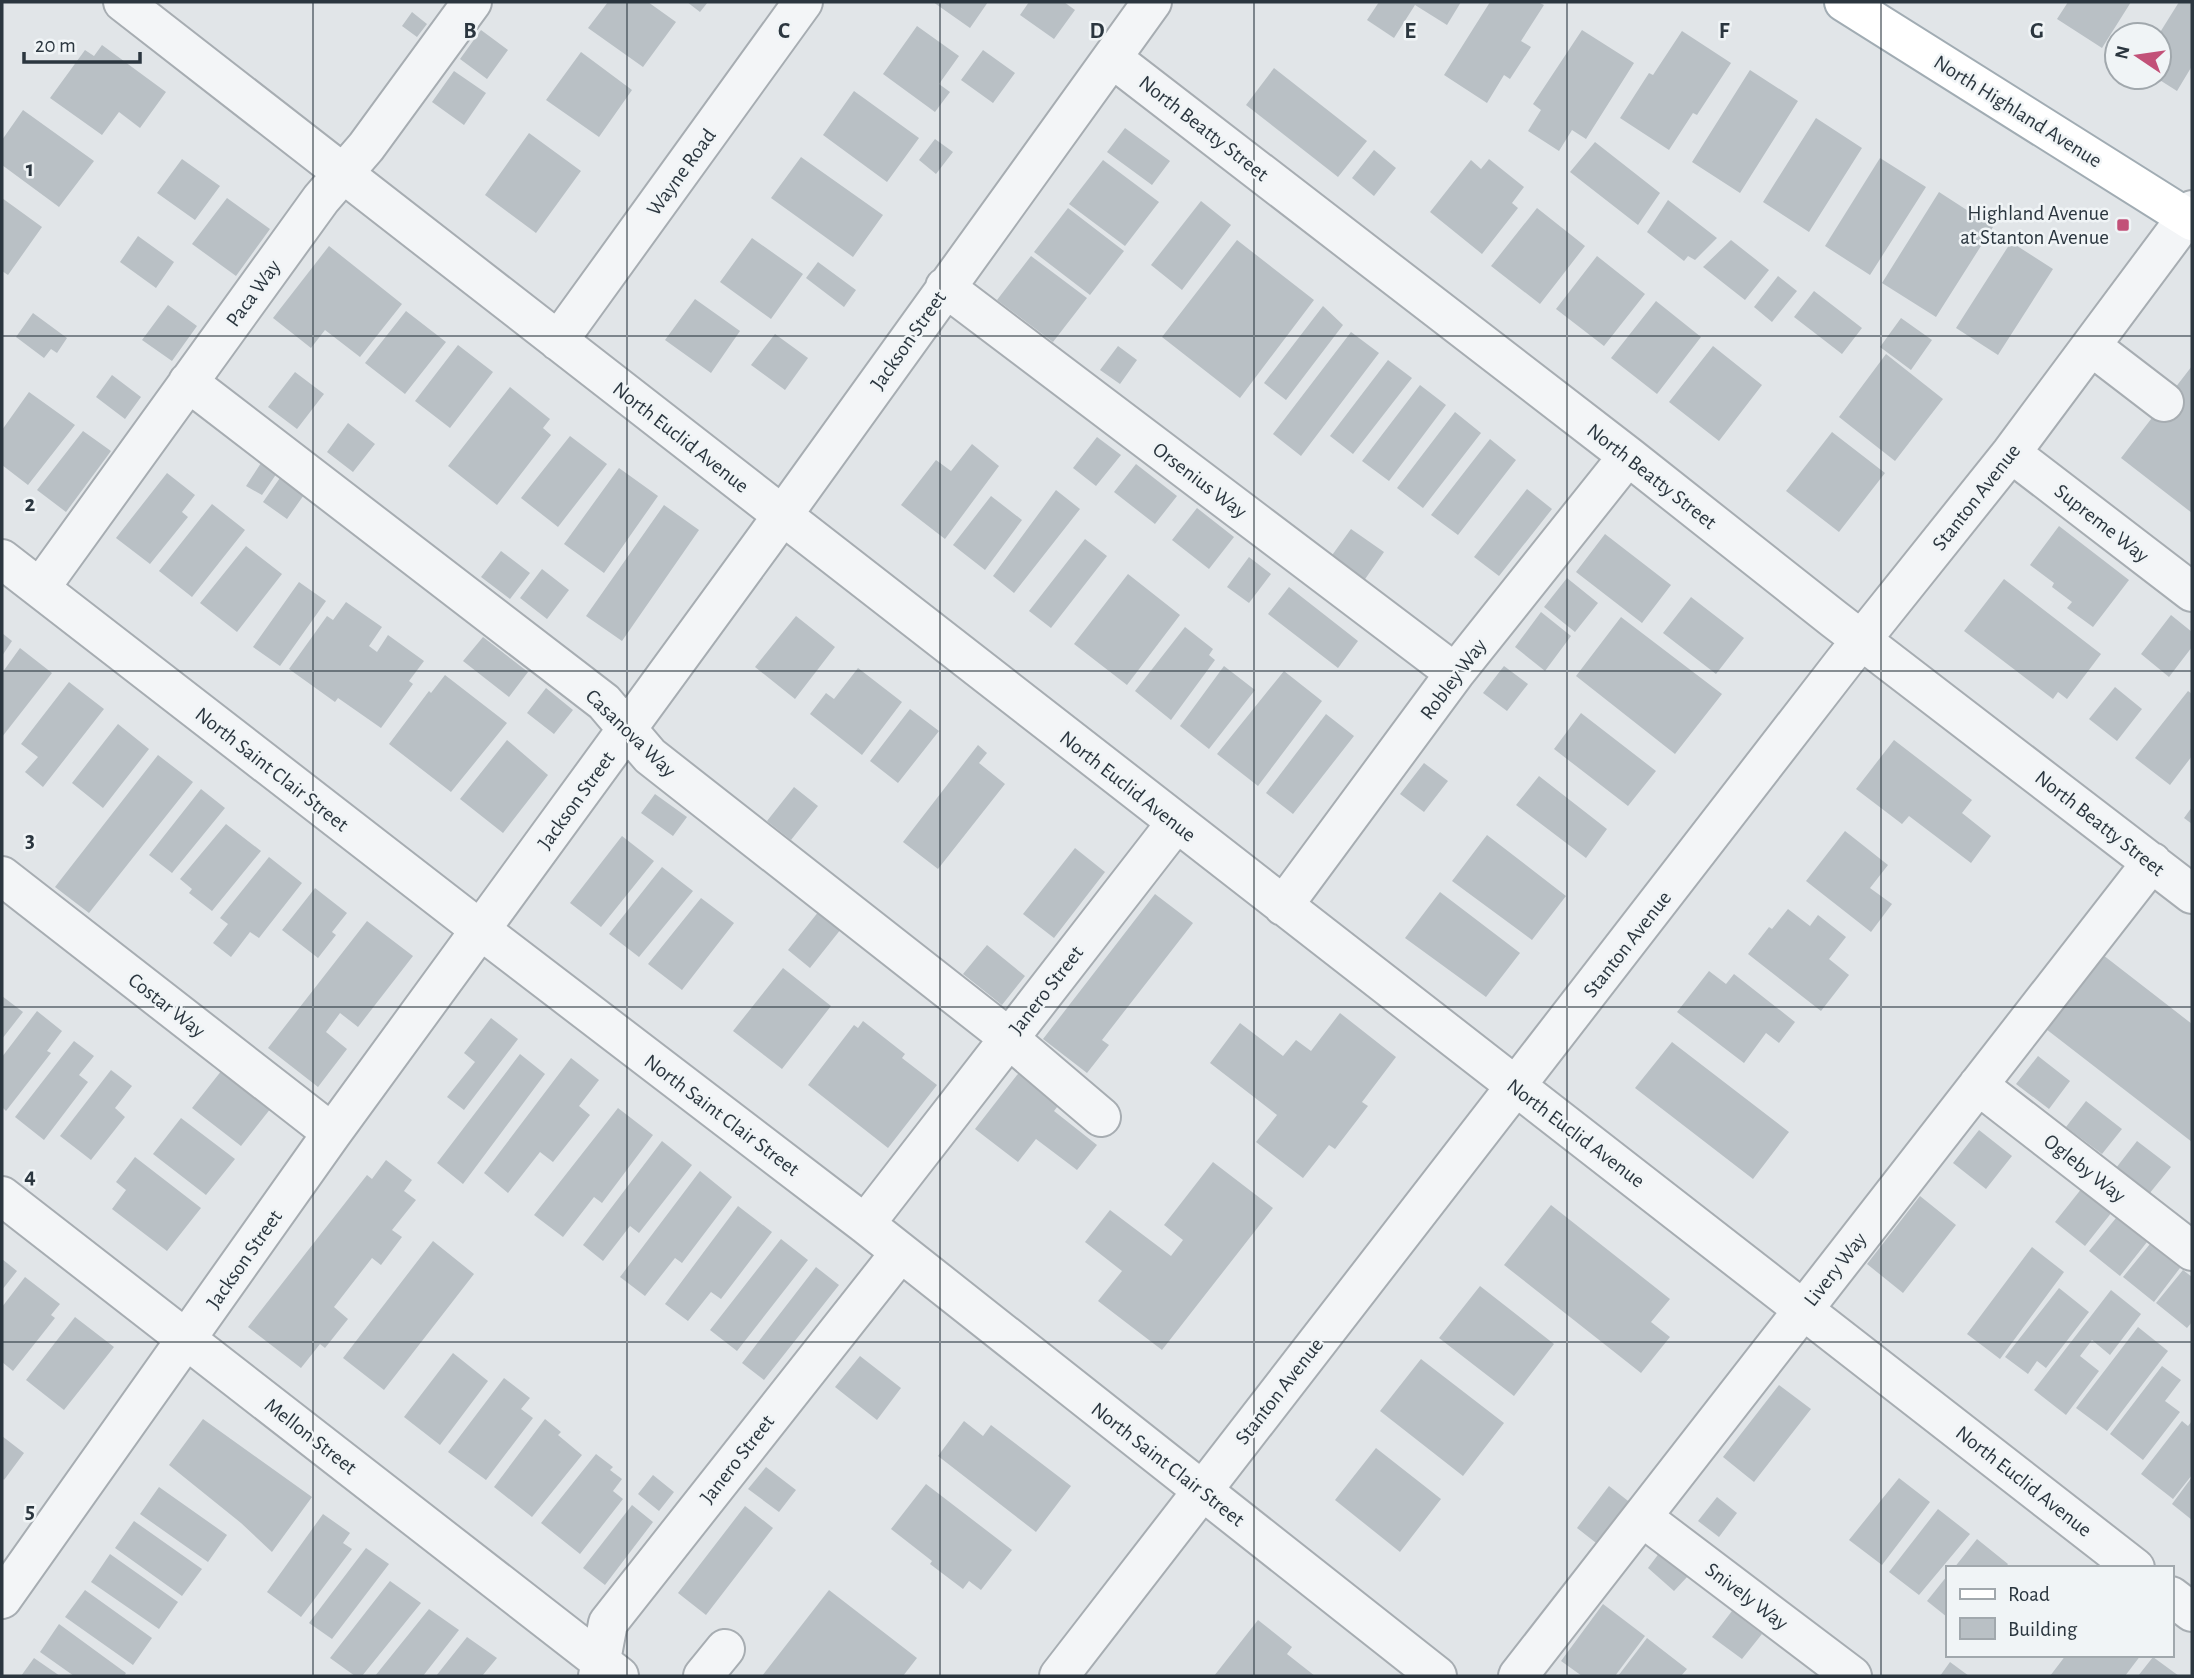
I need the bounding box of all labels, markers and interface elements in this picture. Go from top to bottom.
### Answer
text: B [463,20,477,43]
text: C [778,20,790,43]
text: D [1089,20,1105,43]
text: E [1404,20,1416,43]
text: F [1719,20,1730,43]
text: G [2030,20,2044,43]
scale bar [24,21,140,65]
north arrow [2103,21,2173,91]
text: 20 m [35,35,76,56]
text: N [2112,44,2134,61]
street label: North Highland Avenue [1930,51,2105,172]
street label: North Beatty Street [1135,72,1272,185]
street label: Wayne Road [643,125,720,220]
text: 1 [26,158,34,181]
place label: Highland Avenue at Stanton Avenue [1960,203,2109,248]
marker: Highland Avenue at Stanton Avenue [2115,217,2131,233]
street label: Paca Way [222,256,285,331]
street label: Jackson Street [867,287,950,393]
street label: North Euclid Avenue [609,378,753,497]
street label: North Beatty Street [1583,420,1720,533]
street label: Orsenius Way [1149,438,1251,522]
street label: Stanton Avenue [1928,440,2024,555]
street label: Supreme Way [2051,480,2153,567]
text: 2 [25,493,36,516]
street label: Robley Way [1416,635,1490,724]
street label: Casanova Way [581,685,680,781]
street label: North Saint Clair Street [191,703,352,836]
street label: North Euclid Avenue [1056,727,1200,846]
street label: Jackson Street [534,747,619,853]
street label: North Beatty Street [2031,767,2168,880]
text: 3 [25,829,35,852]
street label: Stanton Avenue [1579,887,1675,1002]
street label: Janero Street [1005,942,1088,1039]
street label: Costar Way [124,969,209,1042]
street label: North Saint Clair Street [640,1051,803,1180]
street label: North Euclid Avenue [1503,1075,1648,1192]
street label: Ogleby Way [2040,1130,2130,1207]
text: 4 [24,1165,36,1188]
street label: Jackson Street [203,1206,286,1312]
street label: Livery Way [1800,1228,1871,1310]
street label: Stanton Avenue [1231,1334,1327,1449]
street label: Mellon Street [261,1394,361,1479]
street label: North Saint Clair Street [1087,1398,1248,1531]
street label: Janero Street [696,1411,779,1508]
street label: North Euclid Avenue [1952,1422,2096,1541]
text: 5 [25,1500,35,1523]
street label: Snively Way [1701,1559,1792,1634]
legend [1946,1566,2173,1657]
text: Road [2008,1584,2050,1605]
text: Building [2008,1619,2078,1640]

